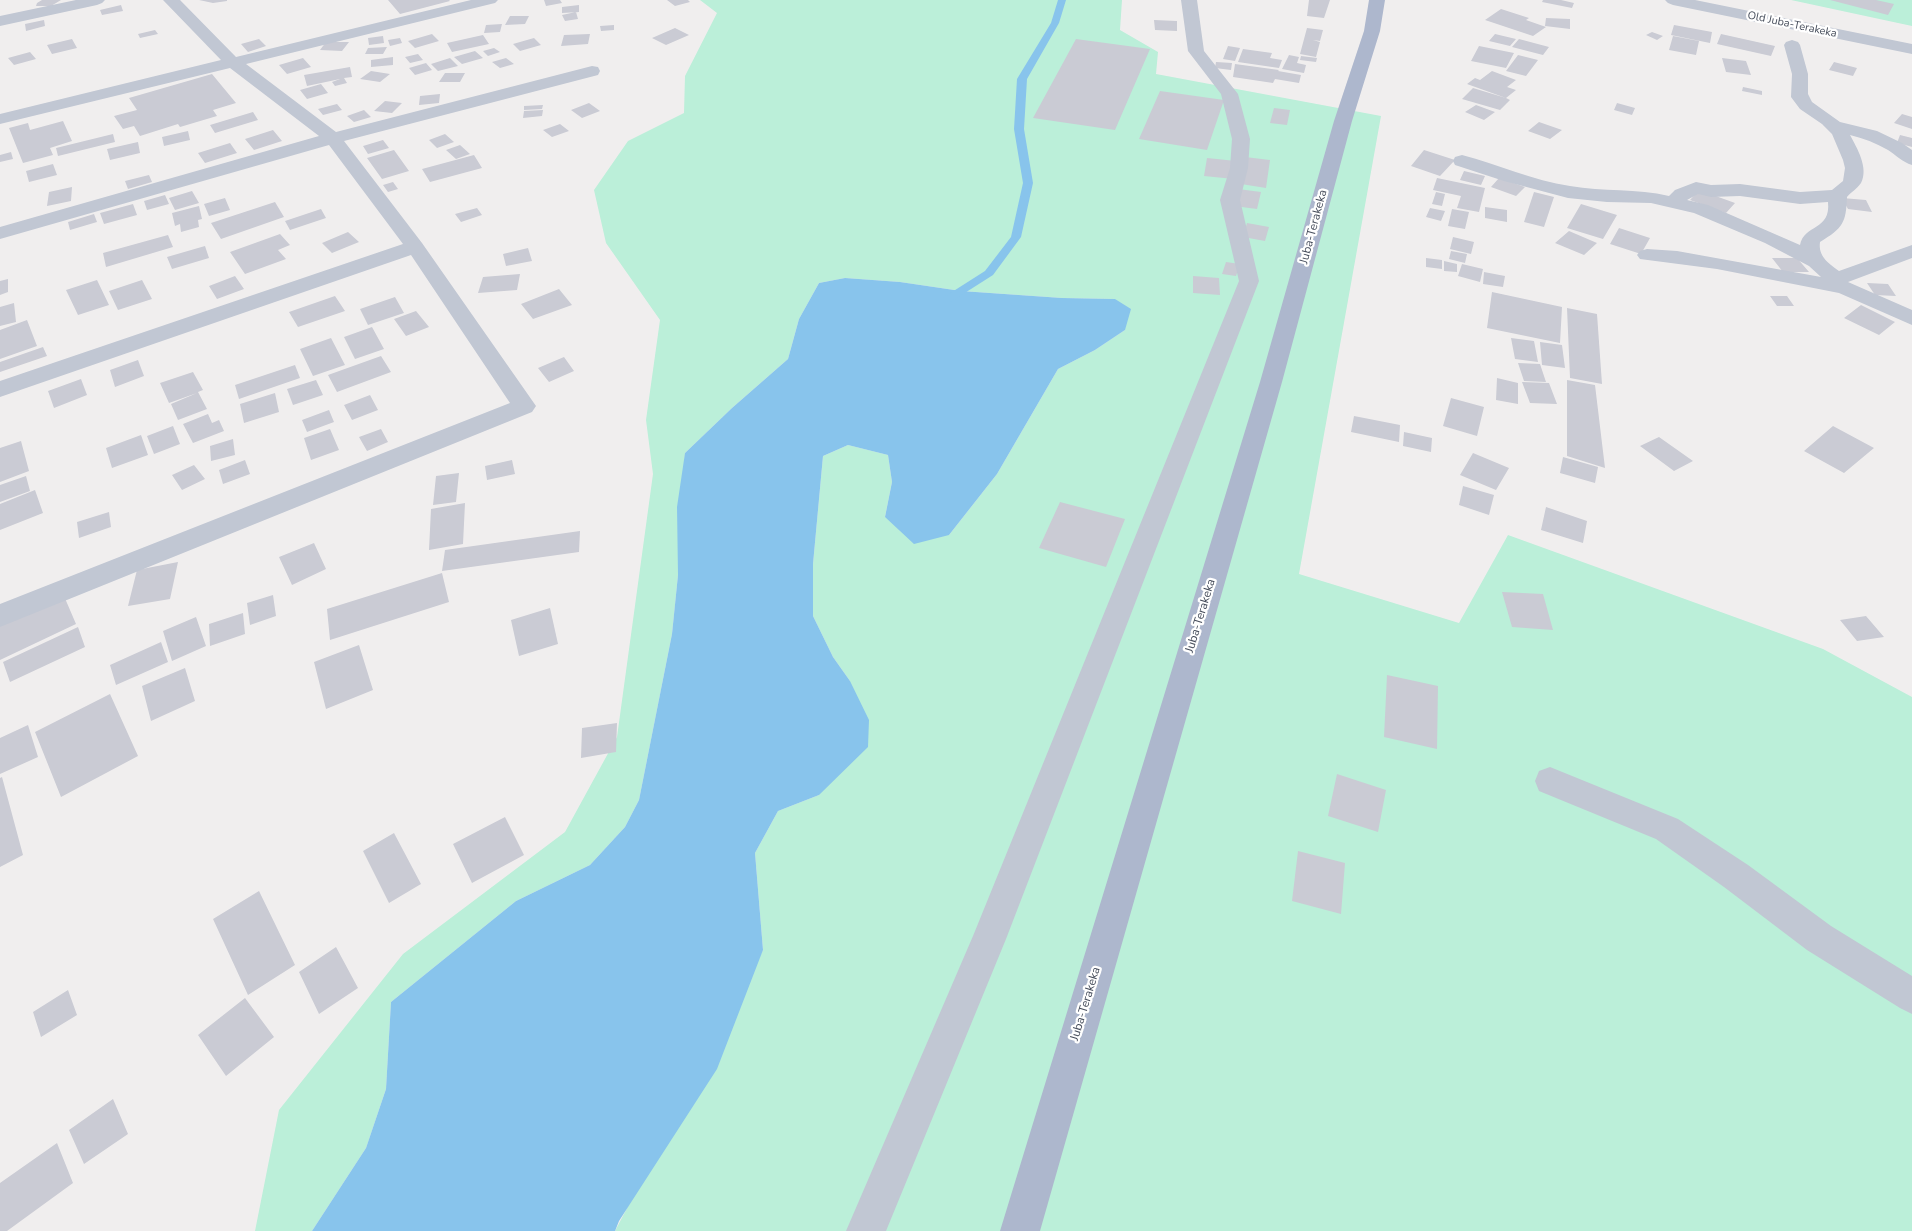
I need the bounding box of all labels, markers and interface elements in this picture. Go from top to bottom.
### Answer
street label: Old Juba-Terakeka [1746,9,1838,41]
street label: Juba-Terakeka [1297,188,1331,266]
street label: Juba-Terakeka [1183,577,1219,655]
street label: Juba-Terakeka [1068,965,1104,1043]

